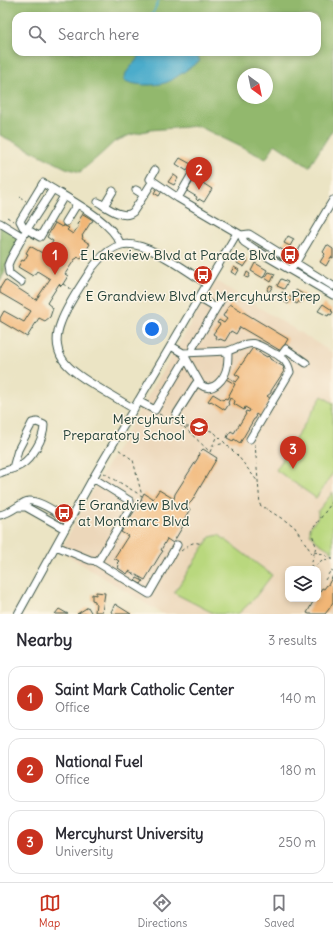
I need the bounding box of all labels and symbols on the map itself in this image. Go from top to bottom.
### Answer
north arrow [237,68,273,104]
pin: 2 [186,157,212,190]
pin: 1 [42,242,68,275]
bus stop icon: E Lakeview Blvd at Parade Blvd [279,244,301,266]
place label: E Lakeview Blvd at Parade Blvd [80,246,276,264]
bus stop icon: E Grandview Blvd at Mercyhurst Prep [192,264,214,286]
place label: E Grandview Blvd at Mercyhurst Prep [85,287,321,305]
your location [142,319,162,339]
place label: Mercyhurst Preparatory School [63,410,185,444]
school or university icon: Mercyhurst Preparatory School [188,416,210,438]
pin: 3 [280,436,306,469]
place label: E Grandview Blvd at Montmarc Blvd [78,496,189,530]
bus stop icon: E Grandview Blvd at Montmarc Blvd [53,502,75,524]

